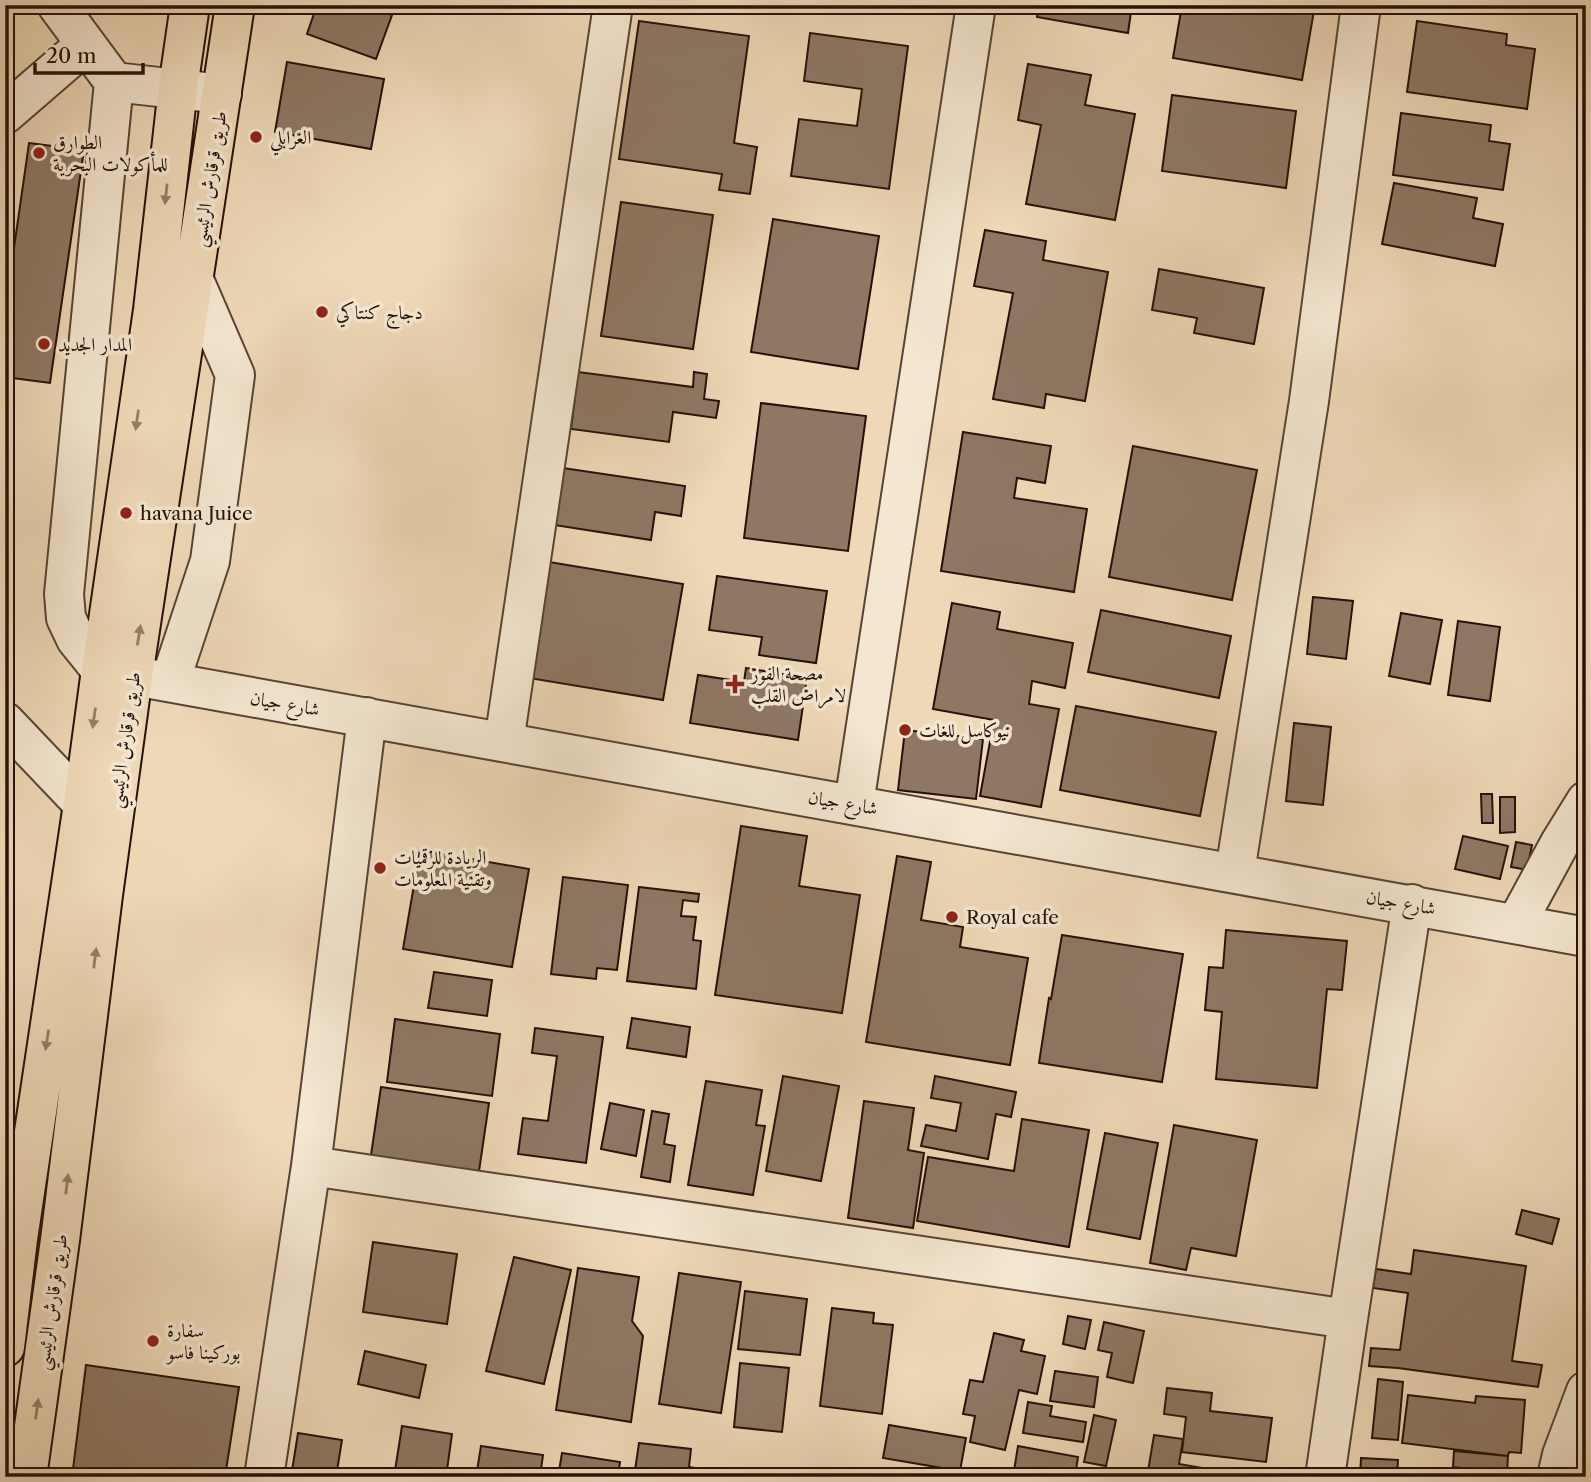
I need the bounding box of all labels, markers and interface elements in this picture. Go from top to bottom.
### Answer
scale bar [35,32,144,76]
text: 20 m [46,43,97,68]
street label: طريق قرقارش الرئيسي [187,109,238,250]
place label: الغرابلي [270,126,311,156]
marker: الغرابلي [248,129,264,145]
place label: الطوارق للمأكولات البحرية [53,131,168,177]
marker: الطوارق للمأكولات البحرية [31,145,47,161]
one-way arrow [160,184,171,206]
place label: دجاج كنتاكي [336,301,423,330]
marker: دجاج كنتاكي [314,304,330,320]
place label: المدار الجديد [58,333,132,356]
marker: المدار الجديد [36,336,52,352]
one-way arrow [131,409,142,431]
place label: havana Juice [140,502,253,525]
marker: havana Juice [118,505,134,521]
one-way arrow [134,624,145,646]
place label: مصحة الفوز لامراض القلب [749,662,846,709]
street label: طريق قرقارش الرئيسي [104,670,151,811]
marker: مصحة الفوز لامراض القلب [725,674,745,694]
street label: شارع جيان [248,686,322,725]
one-way arrow [89,707,100,729]
place label: نيوكاسل للغات [919,719,1010,744]
marker: نيوكاسل للغات [897,722,913,738]
street label: شارع جيان [806,785,880,824]
place label: الريادة للرقميات وتقنية المعلومات [394,846,492,891]
marker: الريادة للرقميات وتقنية المعلومات [372,860,388,876]
street label: شارع جيان [1364,885,1438,924]
place label: Royal cafe [966,906,1059,929]
marker: Royal cafe [944,909,960,925]
one-way arrow [90,947,101,969]
one-way arrow [42,1029,53,1051]
one-way arrow [62,1173,73,1195]
street label: طريق قرقارش الرئيسي [31,1232,78,1373]
place label: سفارة بوركينا فاسو [165,1319,240,1365]
marker: سفارة بوركينا فاسو [145,1333,161,1349]
one-way arrow [31,1398,42,1420]

